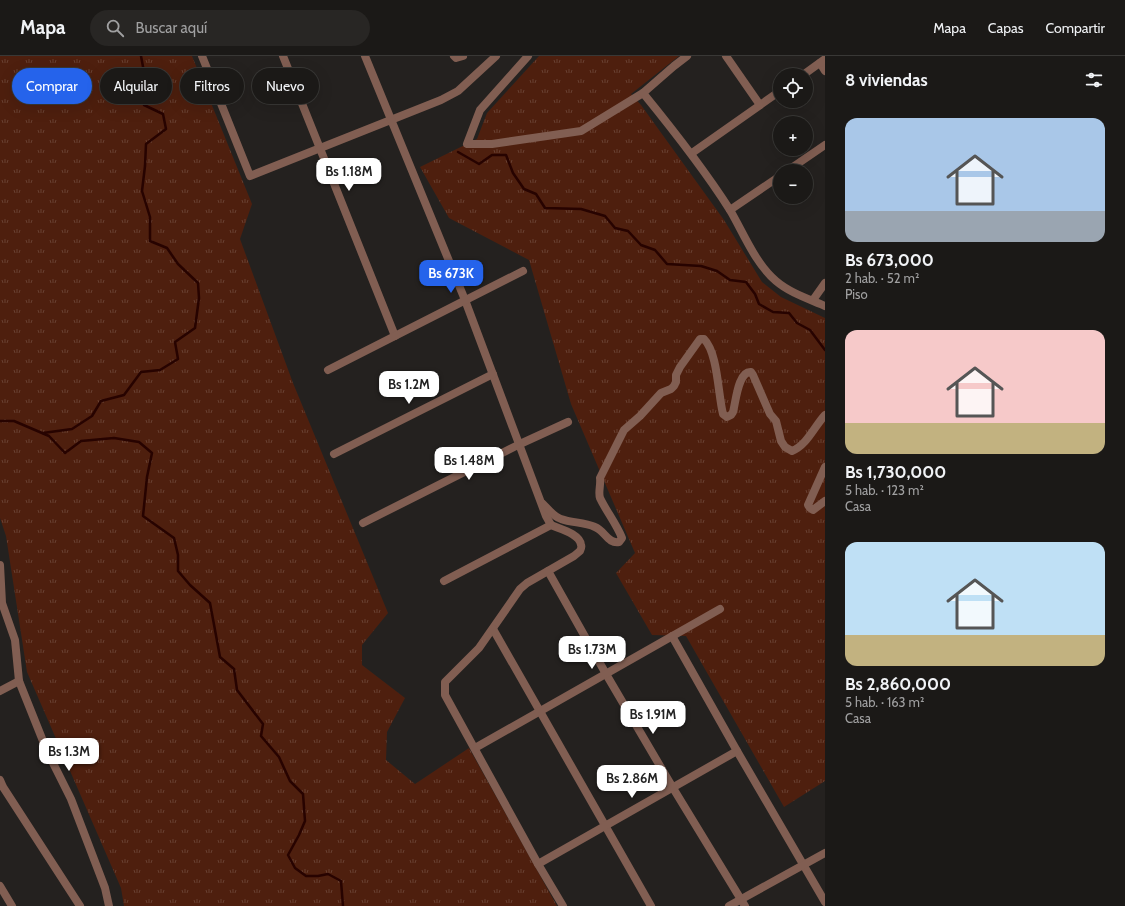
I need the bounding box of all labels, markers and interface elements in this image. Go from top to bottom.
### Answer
search box [90,10,370,46]
text: Mapa [20,16,66,39]
icon: search [104,17,126,39]
text: Buscar aquí [136,19,207,37]
text: Mapa [933,19,966,37]
text: Capas [988,19,1024,37]
text: Compartir [1046,19,1105,37]
chip: Comprar [12,68,92,104]
chip: Alquilar [100,68,172,104]
chip: Filtros [180,68,244,104]
chip: Nuevo [252,68,319,104]
map controls [773,68,813,204]
button: locate [773,68,813,108]
icon: filters [1083,69,1105,91]
text: 8 viviendas [845,70,928,90]
button: + [773,116,813,156]
icon: home [939,144,1011,216]
pin: Bs 1.18M [308,158,390,192]
text: Bs 1.18M [325,163,373,179]
button: − [773,164,813,204]
text: Bs 673,000 [845,250,934,270]
pin: Bs 673K [414,260,488,294]
text: Bs 673K [428,265,474,281]
text: 2 hab. · 52 m² [845,270,919,286]
text: Piso [845,286,868,302]
icon: home [939,356,1011,428]
pin: Bs 1.2M [372,371,446,405]
text: Bs 1.2M [388,376,430,392]
pin: Bs 1.48M [428,447,510,481]
text: Bs 1.48M [444,452,494,468]
text: Bs 1,730,000 [845,462,946,482]
text: 5 hab. · 123 m² [845,482,924,498]
text: Casa [845,498,871,514]
icon: home [939,568,1011,640]
pin: Bs 1.73M [551,636,633,670]
text: Bs 1.73M [568,641,616,657]
text: Bs 2,860,000 [845,674,951,694]
text: 5 hab. · 163 m² [845,694,924,710]
pin: Bs 1.91M [612,701,694,735]
text: Bs 1.91M [630,706,676,722]
text: Casa [845,710,871,726]
pin: Bs 1.3M [32,738,106,772]
text: Bs 1.3M [48,743,90,759]
pin: Bs 2.86M [591,765,673,799]
text: Bs 2.86M [606,770,658,786]

